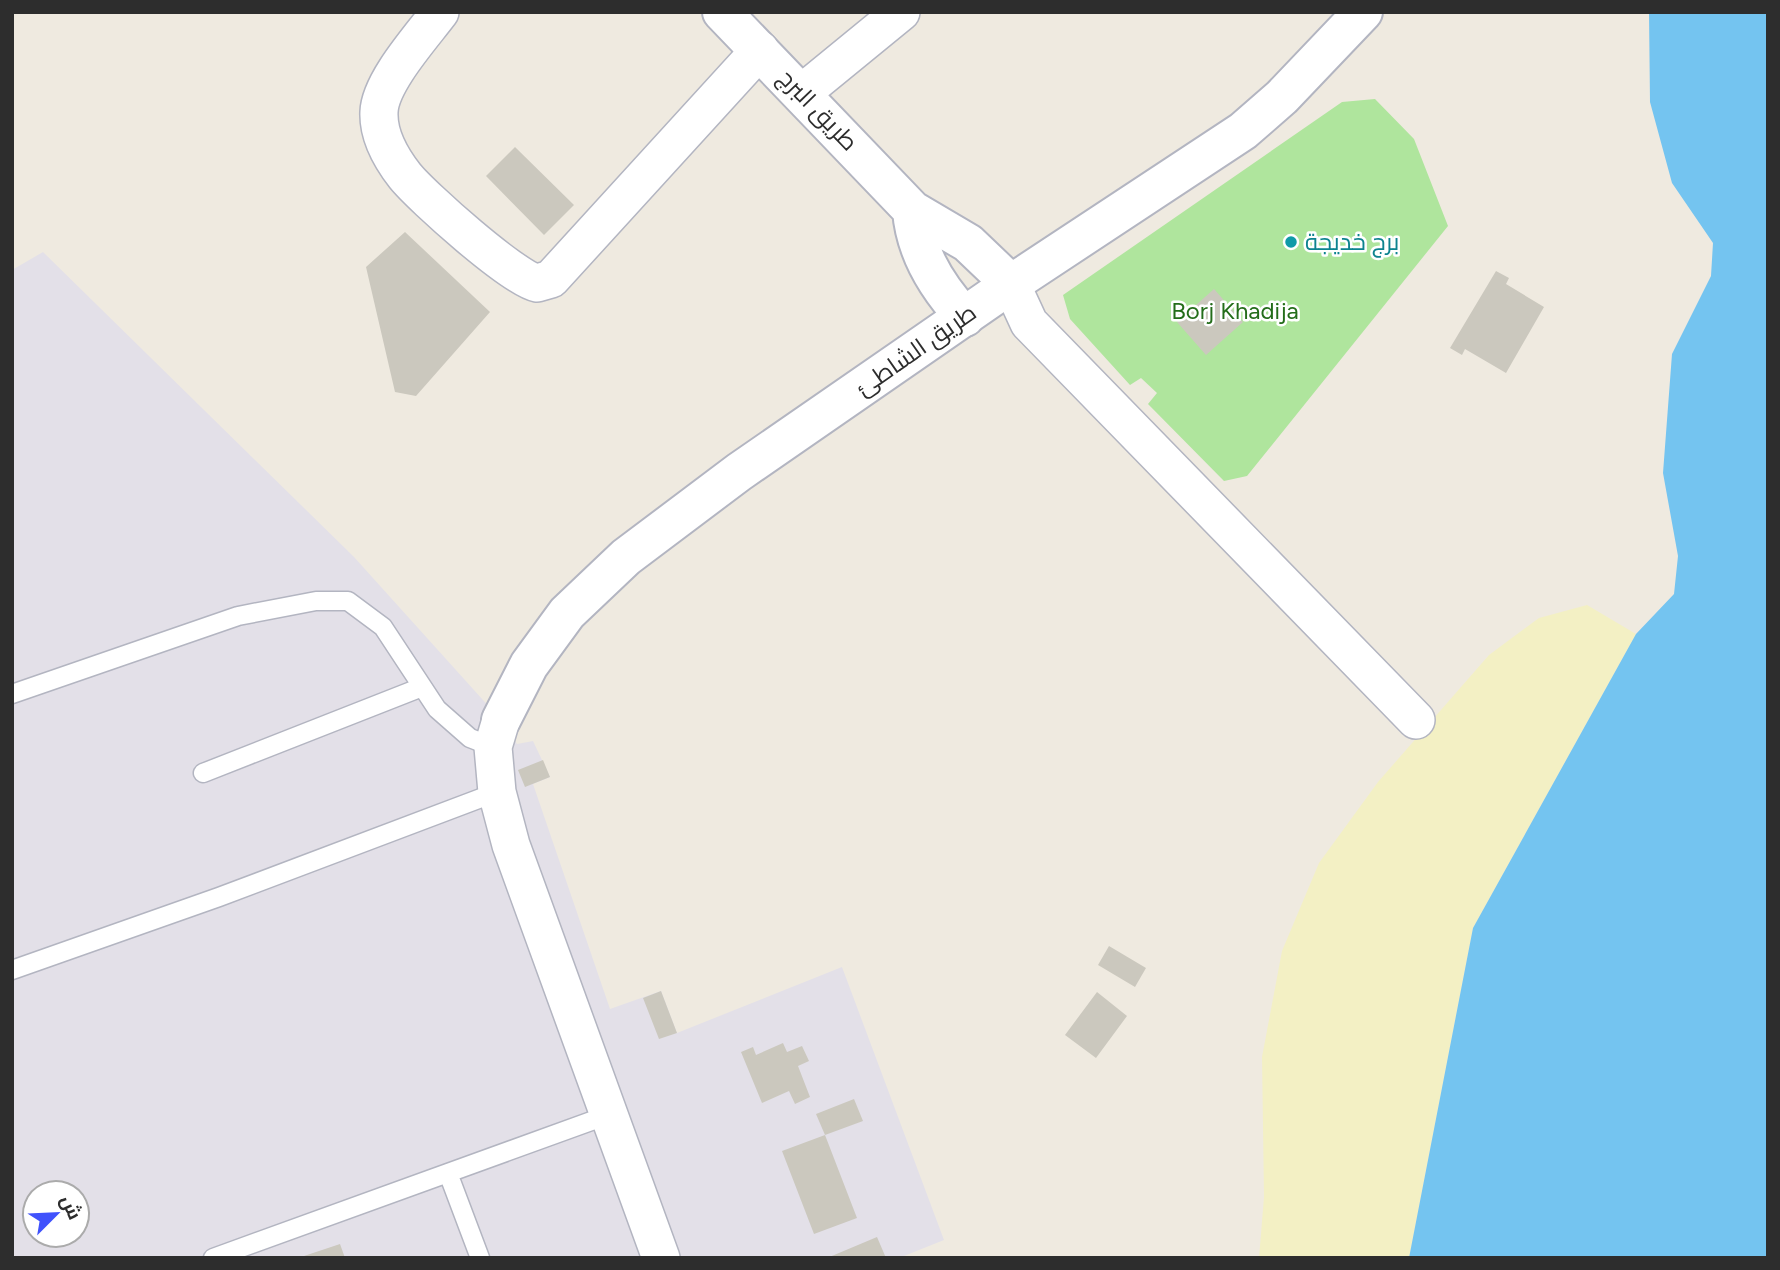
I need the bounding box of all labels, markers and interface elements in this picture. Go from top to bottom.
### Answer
street label: طريق البرج [771,63,864,158]
place label: برج خديجة [1305,227,1399,258]
marker: برج خديجة [1283,234,1299,250]
park label: Borj Khadija [1171,296,1299,325]
street label: طريق الشاطئ [850,297,982,403]
north arrow [21,1179,91,1249]
text: ش [56,1191,87,1223]

